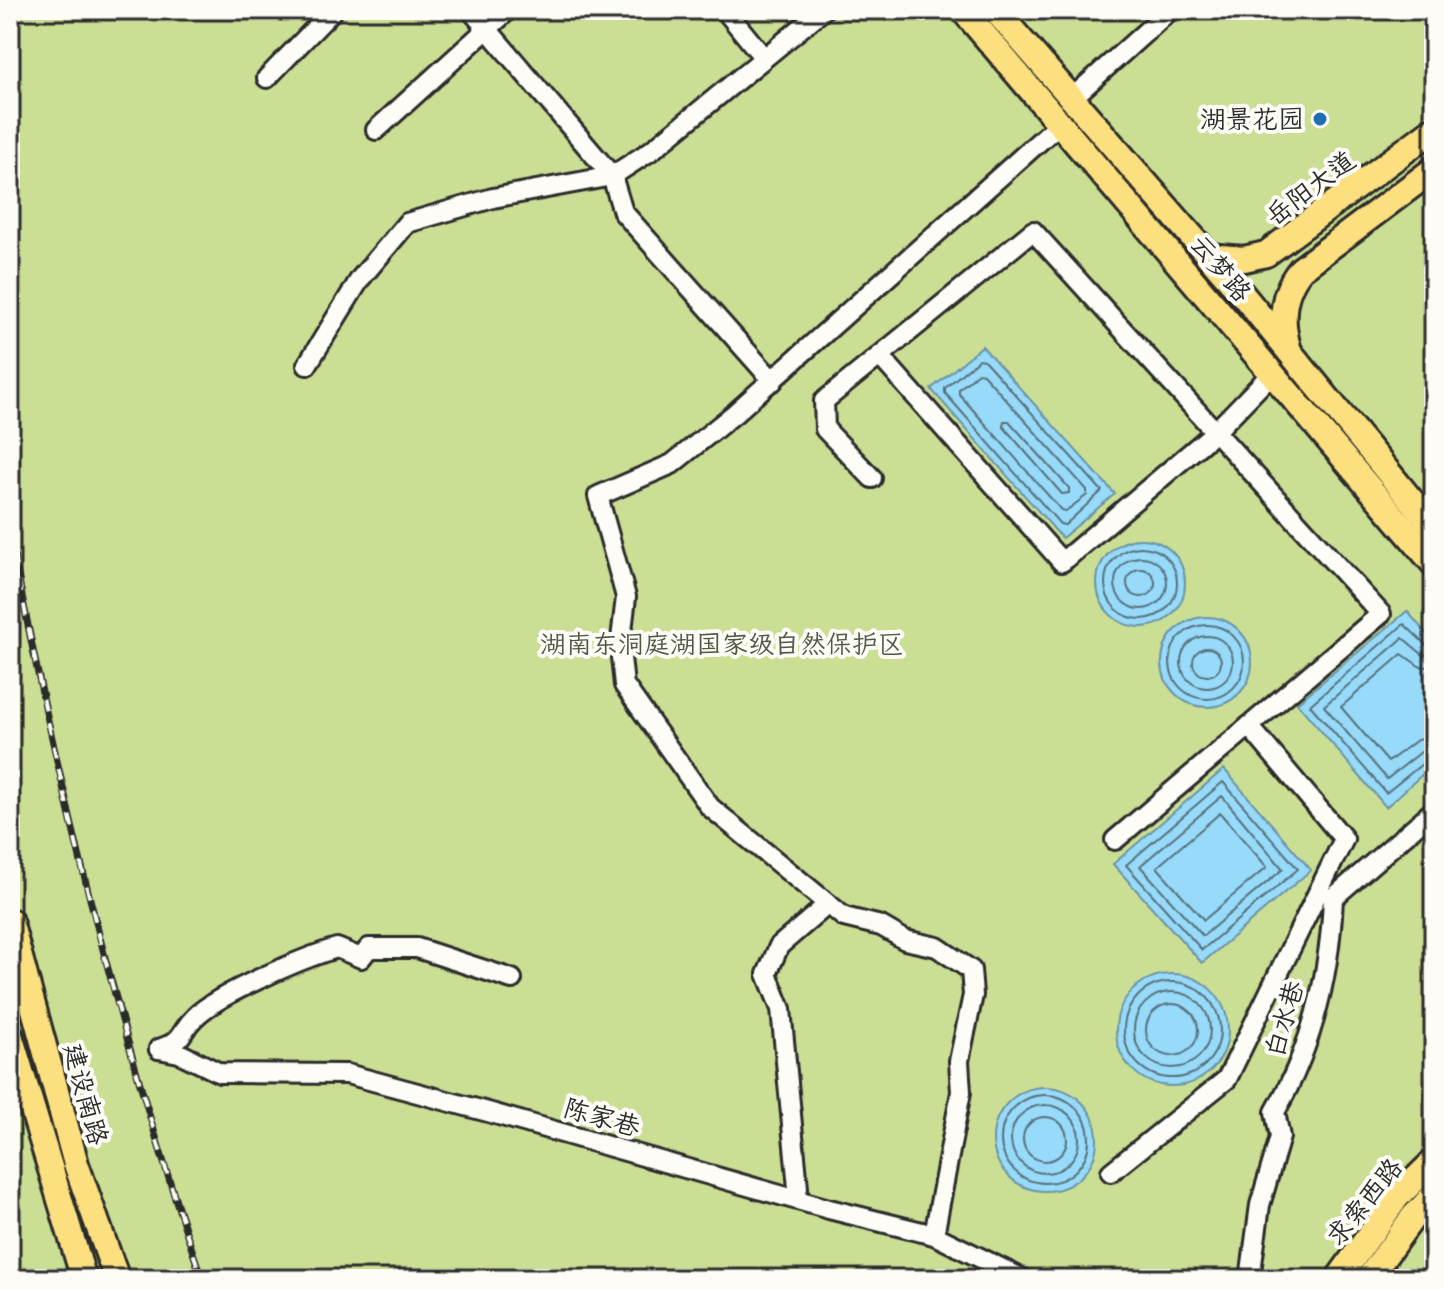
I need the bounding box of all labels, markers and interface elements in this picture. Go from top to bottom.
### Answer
place label: 湖景花园 [1200,105,1304,136]
marker: 湖景花园 [1311,110,1329,128]
street label: 岳阳大道 [1260,146,1362,233]
street label: 云梦路 [1183,229,1257,309]
park label: 湖南东洞庭湖国家级自然保护区 [540,630,904,661]
street label: 白水巷 [1260,978,1311,1061]
street label: 建设南路 [56,1040,113,1149]
street label: 陈家巷 [560,1093,643,1144]
street label: 求索西路 [1320,1153,1410,1253]

